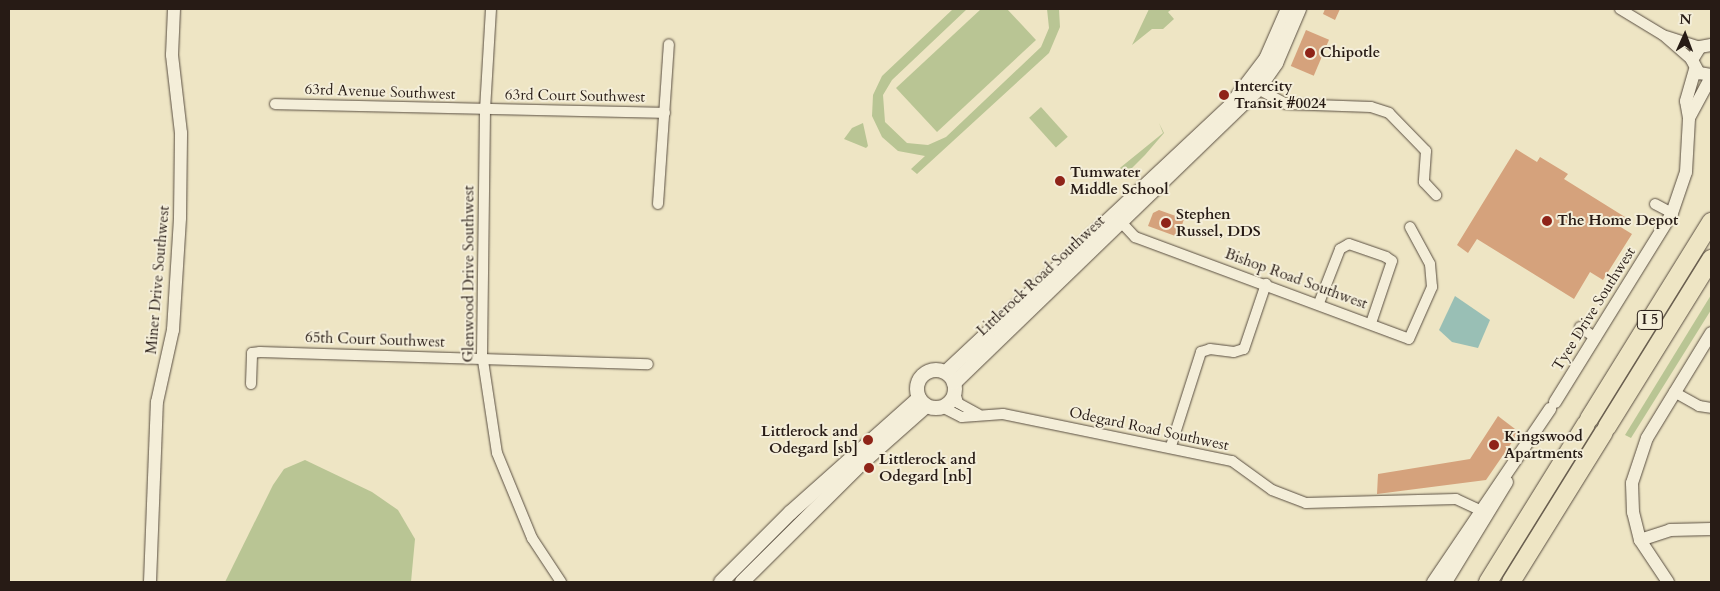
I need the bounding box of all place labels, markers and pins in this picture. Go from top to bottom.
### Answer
place label: Chipotle [1320,44,1380,62]
marker: Chipotle [1304,47,1316,59]
place label: Intercity Transit #0024 [1234,77,1326,112]
marker: Intercity Transit #0024 [1218,89,1230,101]
place label: Tumwater Middle School [1070,163,1169,198]
marker: Tumwater Middle School [1054,175,1066,187]
place label: Stephen Russel, DDS [1176,205,1261,240]
place label: The Home Depot [1557,212,1678,230]
marker: The Home Depot [1541,215,1553,227]
marker: Stephen Russel, DDS [1160,217,1172,229]
place label: Littlerock and Odegard [sb] [761,422,858,457]
place label: Kingswood Apartments [1504,427,1583,462]
marker: Littlerock and Odegard [sb] [862,434,874,446]
marker: Kingswood Apartments [1488,439,1500,451]
place label: Littlerock and Odegard [nb] [879,450,976,485]
marker: Littlerock and Odegard [nb] [863,462,875,474]

